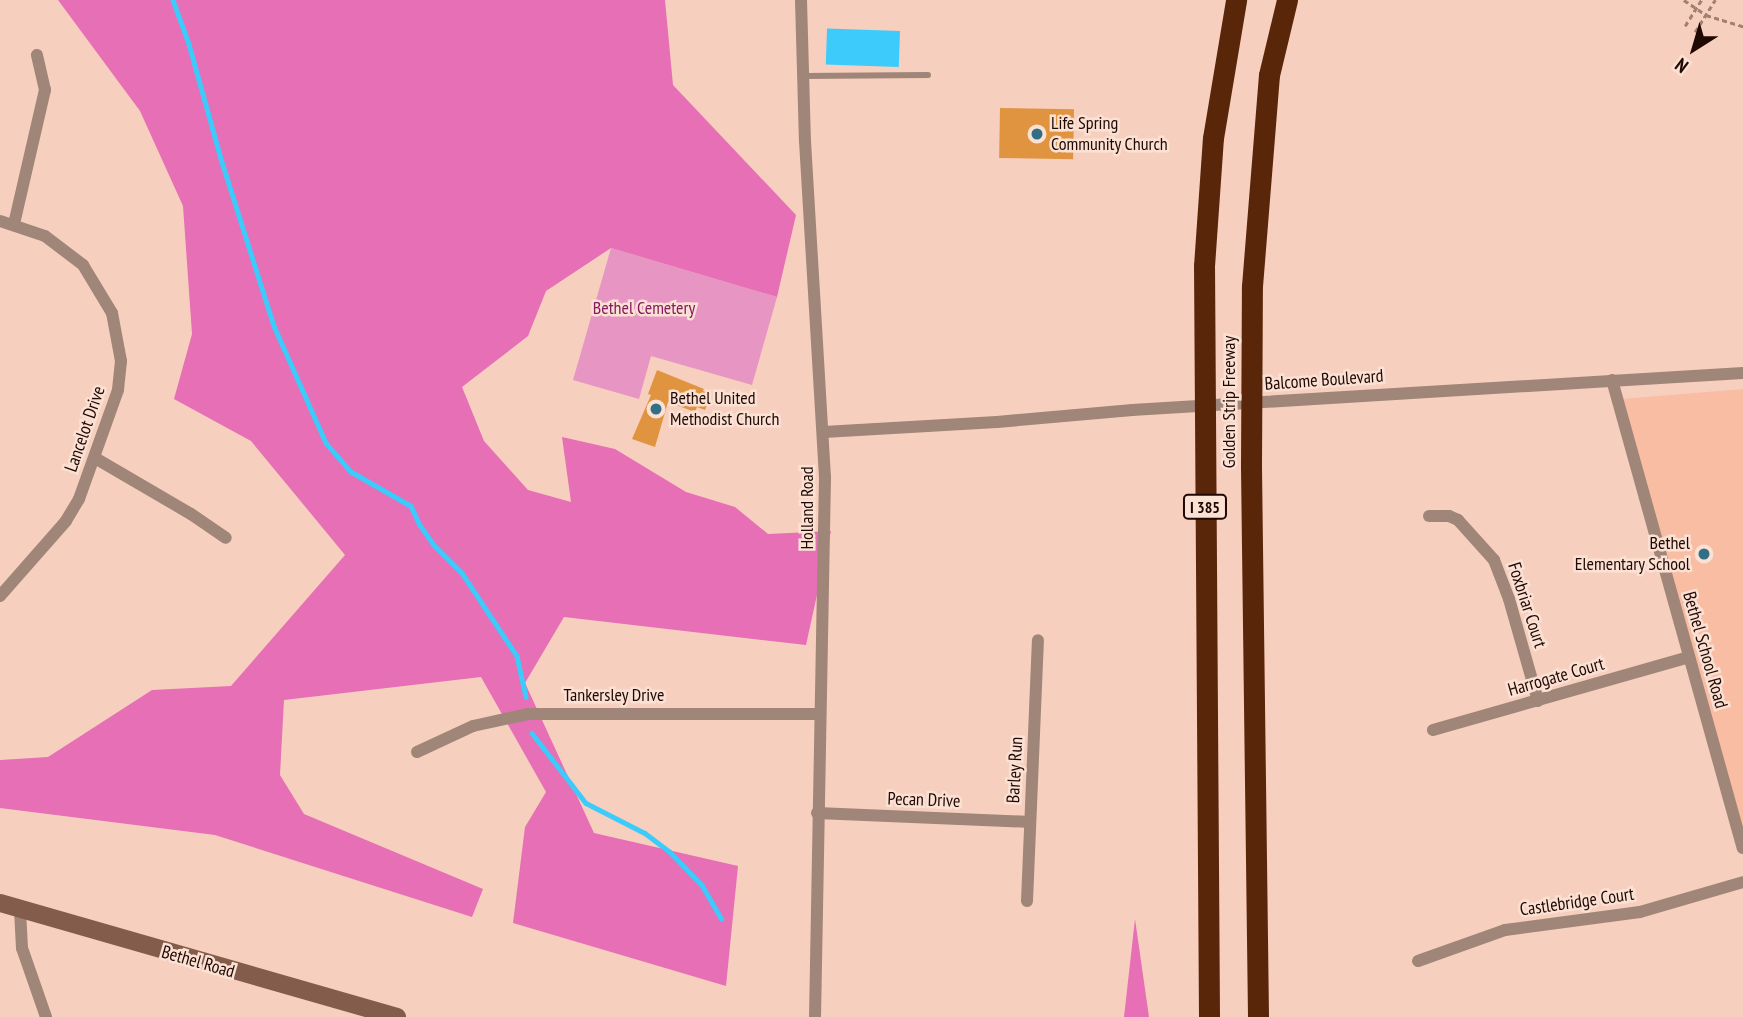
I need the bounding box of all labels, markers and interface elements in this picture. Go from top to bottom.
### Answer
north arrow [1659,14,1729,84]
text: N [1670,53,1693,78]
place label: Life Spring Community Church [1051,113,1168,156]
marker: Life Spring Community Church [1029,126,1045,142]
park label: Bethel Cemetery [593,297,695,319]
street label: Golden Strip Freeway [1218,336,1240,468]
street label: Balcome Boulevard [1264,365,1384,395]
street label: Lancelot Drive [60,383,110,475]
place label: Bethel United Methodist Church [670,388,779,430]
marker: Bethel United Methodist Church [648,401,664,417]
street label: Holland Road [796,466,818,550]
road number: I 385 [1182,494,1228,520]
place label: Bethel Elementary School [1574,533,1690,576]
marker: Bethel Elementary School [1696,546,1712,562]
street label: Foxbriar Court [1503,560,1551,650]
street label: Bethel School Road [1678,589,1732,711]
street label: Harrogate Court [1505,653,1607,701]
street label: Tankersley Drive [563,684,665,706]
street label: Barley Run [1002,736,1028,804]
street label: Pecan Drive [887,788,961,812]
street label: Castlebridge Court [1519,883,1635,921]
street label: Bethel Road [159,941,237,983]

